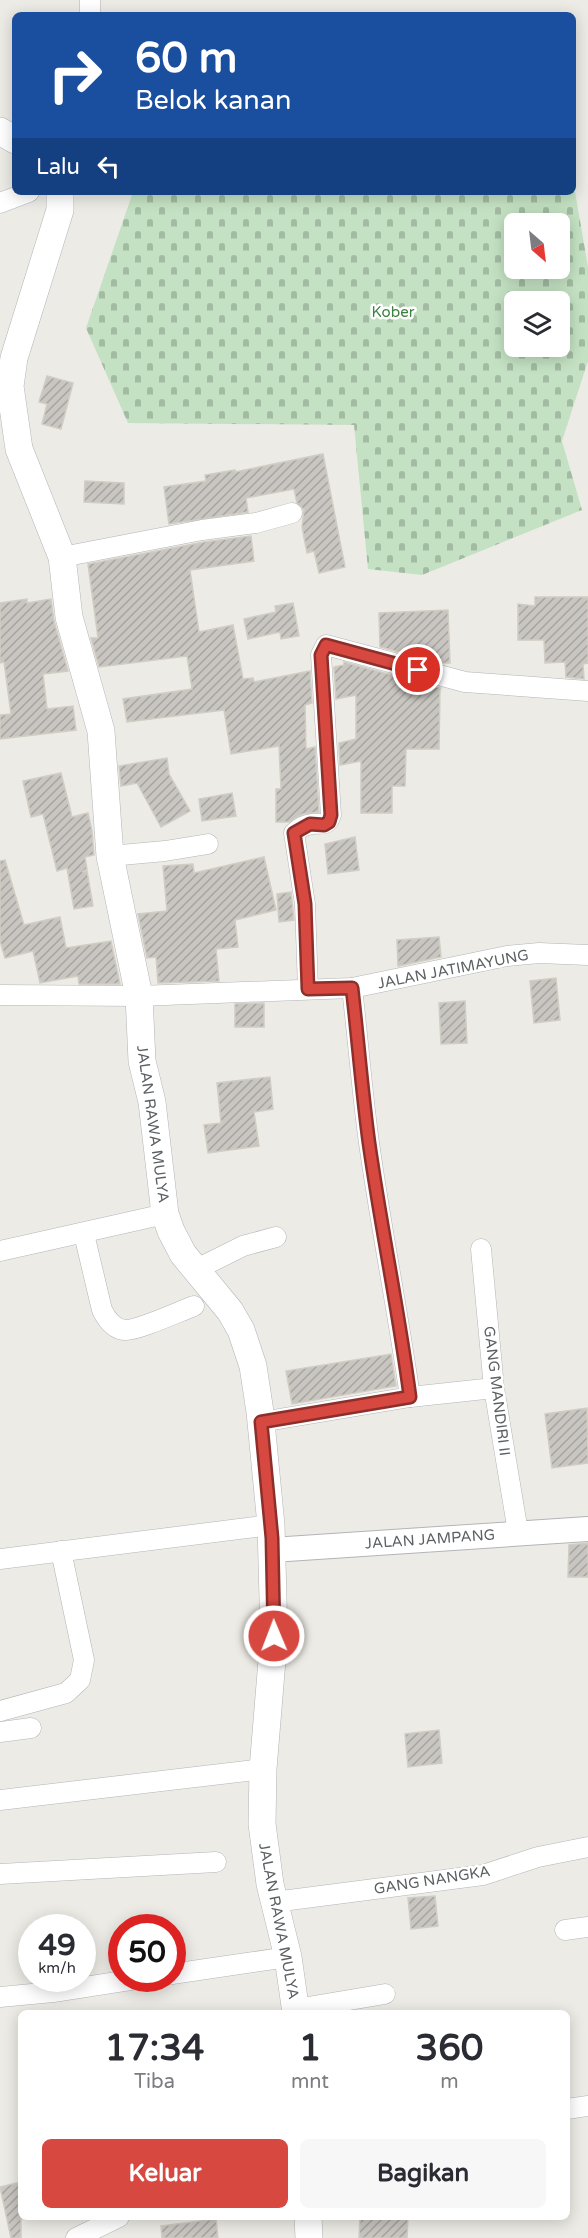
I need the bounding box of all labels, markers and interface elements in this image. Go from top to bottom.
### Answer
text: 60 m [135,33,237,84]
icon: right [36,36,114,114]
text: Belok kanan [135,84,291,117]
icon: left [92,150,125,183]
text: Lalu [36,154,80,180]
north arrow [504,213,570,279]
map controls [504,213,570,357]
button: layers [504,291,570,357]
park label: Kober [372,303,415,321]
pin [392,644,443,695]
icon: arrive [401,653,434,686]
street label: JALAN JATIMAYUNG [376,946,530,992]
street label: JALAN RAWA MULYA [133,1044,173,1204]
street label: GANG MANDIRI II [480,1325,514,1457]
street label: JALAN JAMPANG [364,1525,496,1553]
position arrow [242,1604,306,1668]
street label: JALAN RAWA MULYA [255,1841,303,2001]
street label: GANG NANGKA [373,1862,491,1898]
speed limit sign: 50 [108,1914,186,1992]
text: 49 [38,1927,76,1964]
text: km/h [38,1959,76,1977]
text: 17:34 [105,2027,204,2070]
text: 1 [299,2027,321,2070]
text: 360 [416,2027,483,2070]
text: Tiba [134,2070,175,2094]
text: mnt [291,2070,329,2094]
text: m [440,2070,459,2094]
button: Keluar [42,2139,288,2208]
button: Bagikan [300,2139,546,2208]

